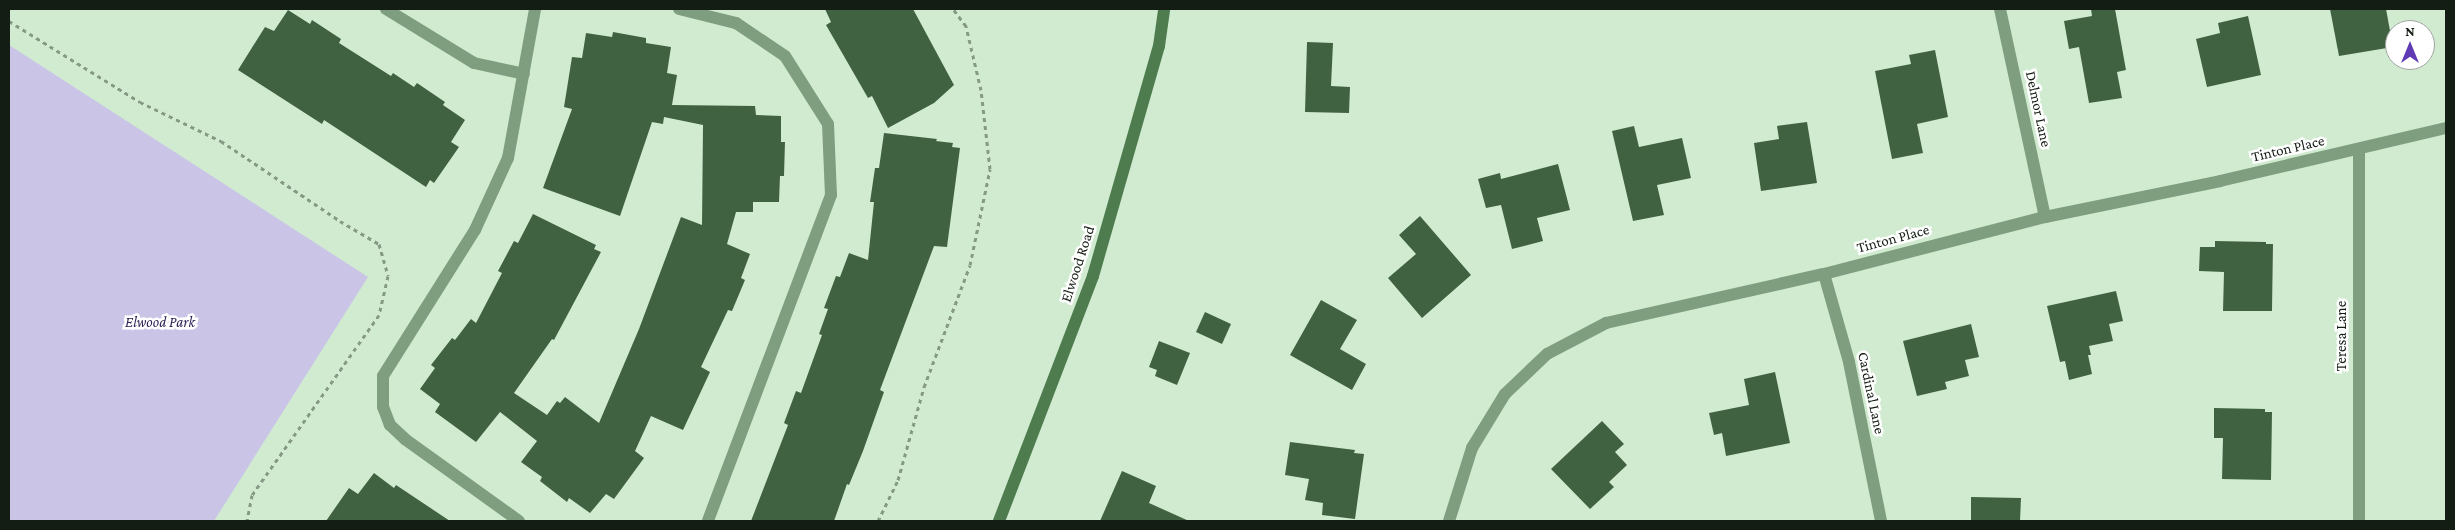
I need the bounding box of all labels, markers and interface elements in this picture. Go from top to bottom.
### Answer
north arrow [2385,20,2435,70]
text: N [2405,23,2415,39]
street label: Delmor Lane [2021,69,2055,149]
street label: Tinton Place [2250,132,2326,166]
street label: Tinton Place [1855,221,1931,257]
street label: Elwood Road [1057,224,1099,304]
street label: Teresa Lane [2333,301,2351,371]
park label: Elwood Park [125,314,195,332]
street label: Cardinal Lane [1854,350,1888,436]

